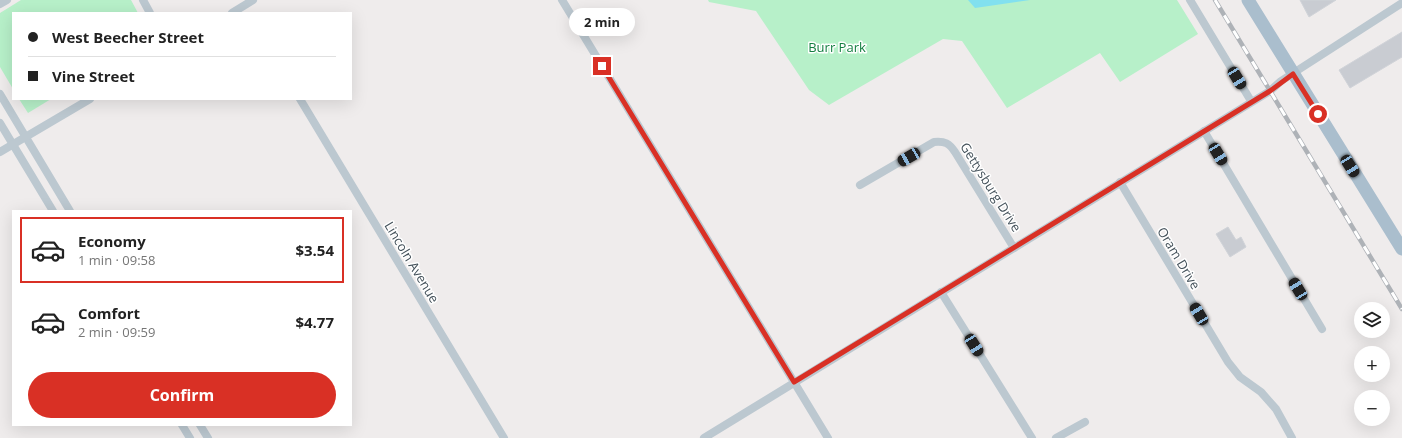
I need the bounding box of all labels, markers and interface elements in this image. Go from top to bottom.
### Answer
callout: 2 min [569,8,635,36]
text: 2 min [584,13,620,31]
text: West Beecher Street [52,27,204,47]
park label: Burr Park [808,38,866,56]
route end [593,57,611,75]
car [1226,65,1248,91]
text: Vine Street [52,66,135,86]
route start [1309,105,1327,123]
street label: Gettysburg Drive [956,139,1026,235]
car [1207,141,1229,167]
car [896,146,922,168]
car [1339,153,1361,179]
street label: Lincoln Avenue [381,218,443,306]
street label: Oram Drive [1153,223,1205,293]
text: Economy [78,231,146,251]
icon: car [30,232,66,268]
text: $3.54 [295,240,334,260]
text: 1 min · 09:58 [78,251,155,269]
car [1287,276,1309,302]
car [1188,301,1210,327]
map controls [1354,302,1390,426]
button: layers [1354,302,1390,338]
text: Comfort [78,303,140,323]
icon: car [30,304,66,340]
text: $4.77 [295,312,334,332]
text: 2 min · 09:59 [78,323,155,341]
car [963,332,985,358]
button: + [1354,346,1390,382]
button: Confirm [28,372,336,418]
button: − [1354,390,1390,426]

